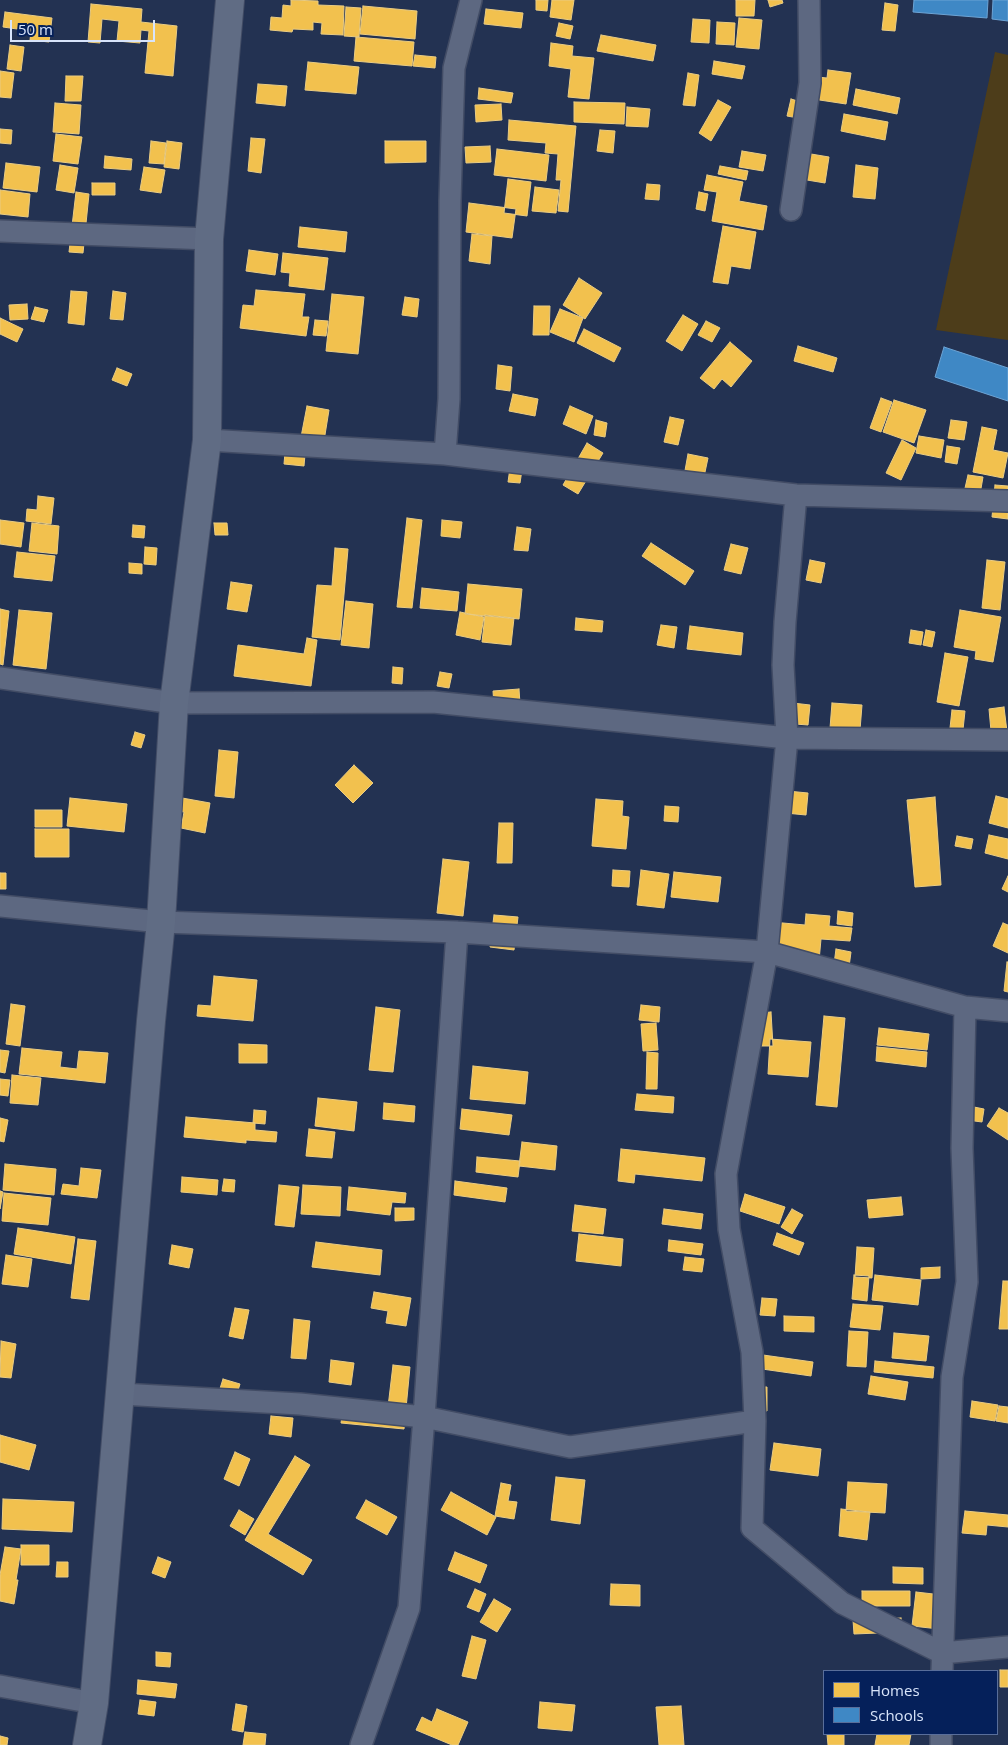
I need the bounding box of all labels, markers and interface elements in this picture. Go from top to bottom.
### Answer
scale bar [12,10,158,42]
text: 50 m [18,19,53,39]
legend [823,1670,998,1735]
text: Homes [870,1680,920,1700]
text: Schools [870,1705,924,1725]

